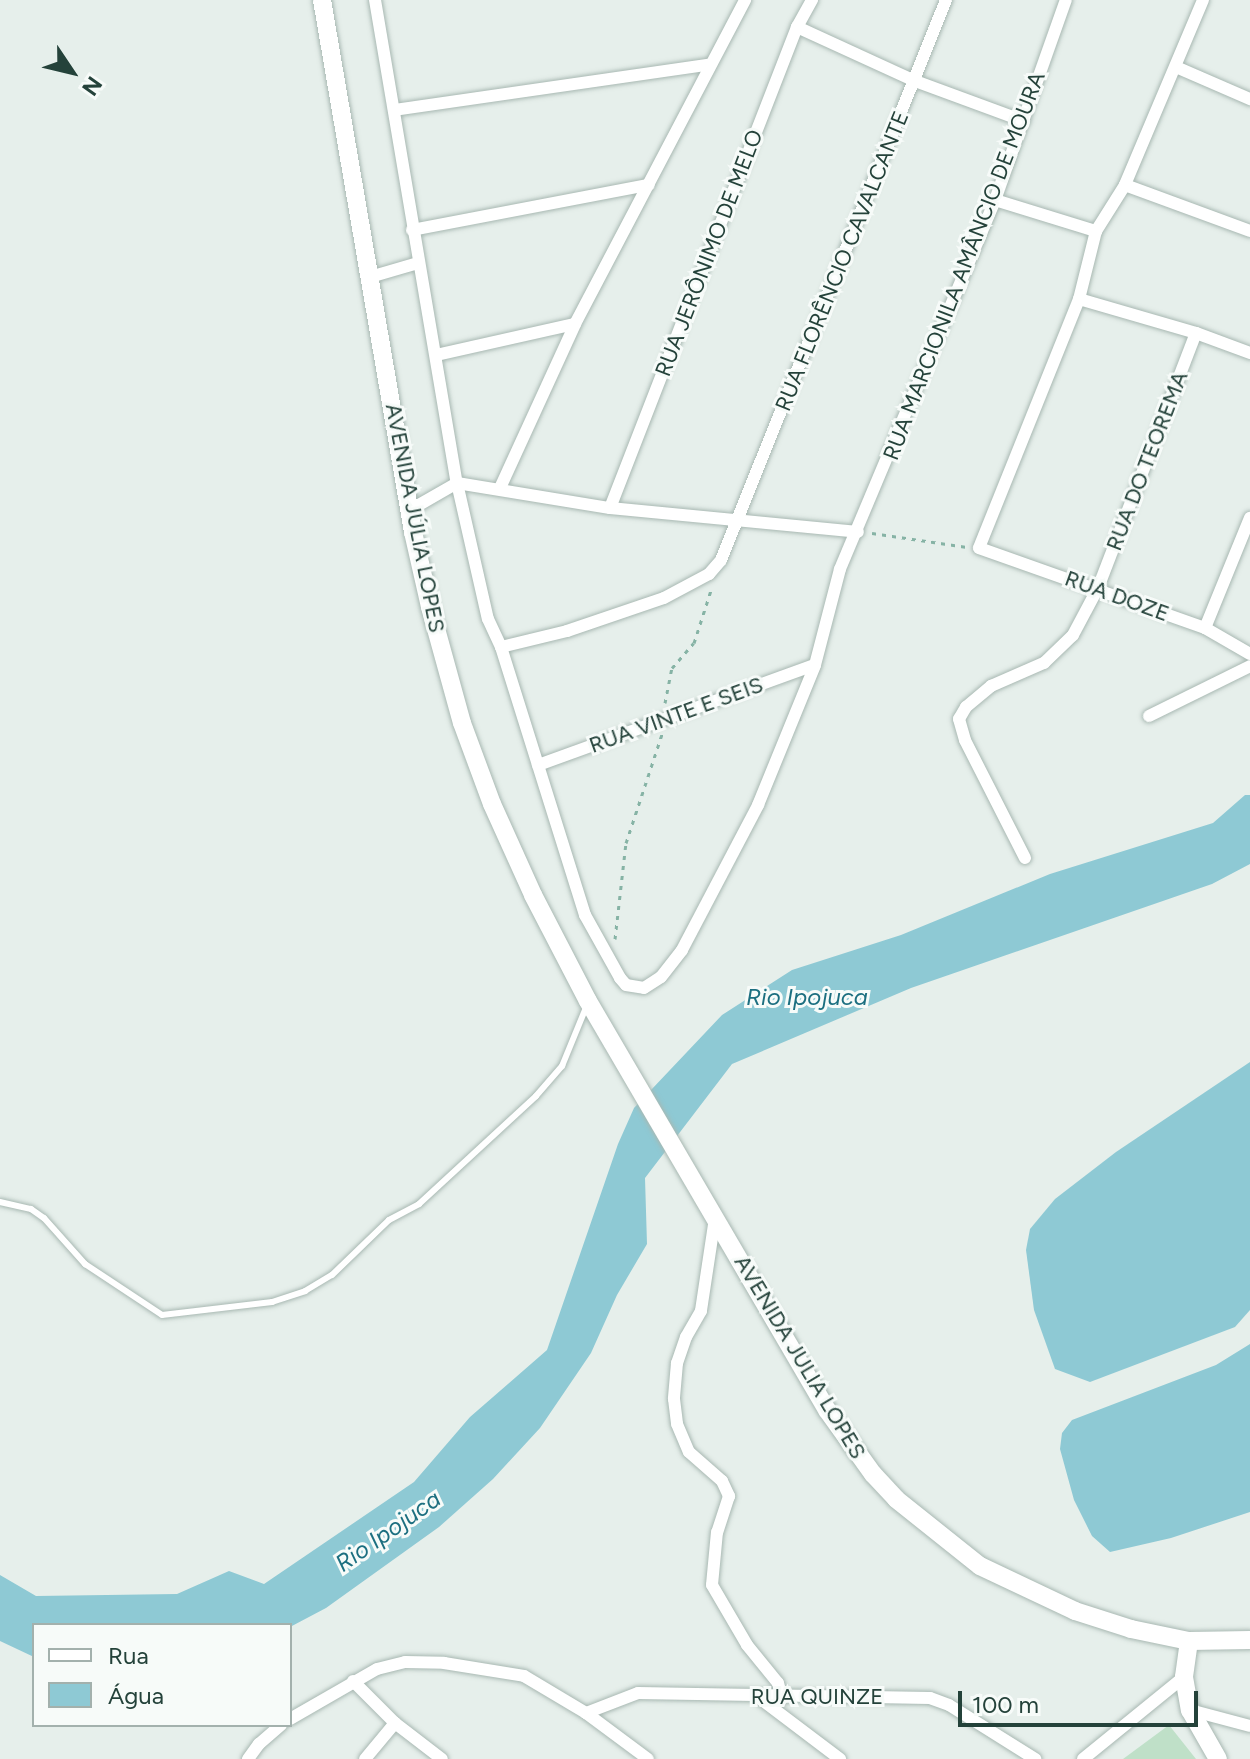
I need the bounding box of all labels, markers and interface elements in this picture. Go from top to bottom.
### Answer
north arrow [32,32,112,112]
street label: RUA MARCIONILA AMÂNCIO DE MOURA [878,68,1050,464]
text: N [76,71,108,101]
street label: RUA FLORÊNCIO CAVALCANTE [770,107,914,415]
street label: RUA JERÔNIMO DE MELO [650,126,768,380]
street label: RUA DO TEOREMA [1101,368,1193,554]
street label: AVENIDA JÚLIA LOPES [380,401,450,635]
street label: RUA DOZE [1061,565,1173,627]
street label: RUA VINTE E SEIS [586,671,766,759]
water label: Rio Ipojuca [746,983,868,1011]
street label: AVENIDA JULIA LOPES [729,1250,871,1464]
water label: Rio Ipojuca [330,1484,446,1578]
legend [32,1623,292,1727]
text: Rua [108,1641,149,1670]
scale bar [962,1675,1202,1725]
text: Água [108,1681,164,1710]
street label: RUA QUINZE [751,1684,883,1710]
text: 100 m [972,1690,1039,1719]

